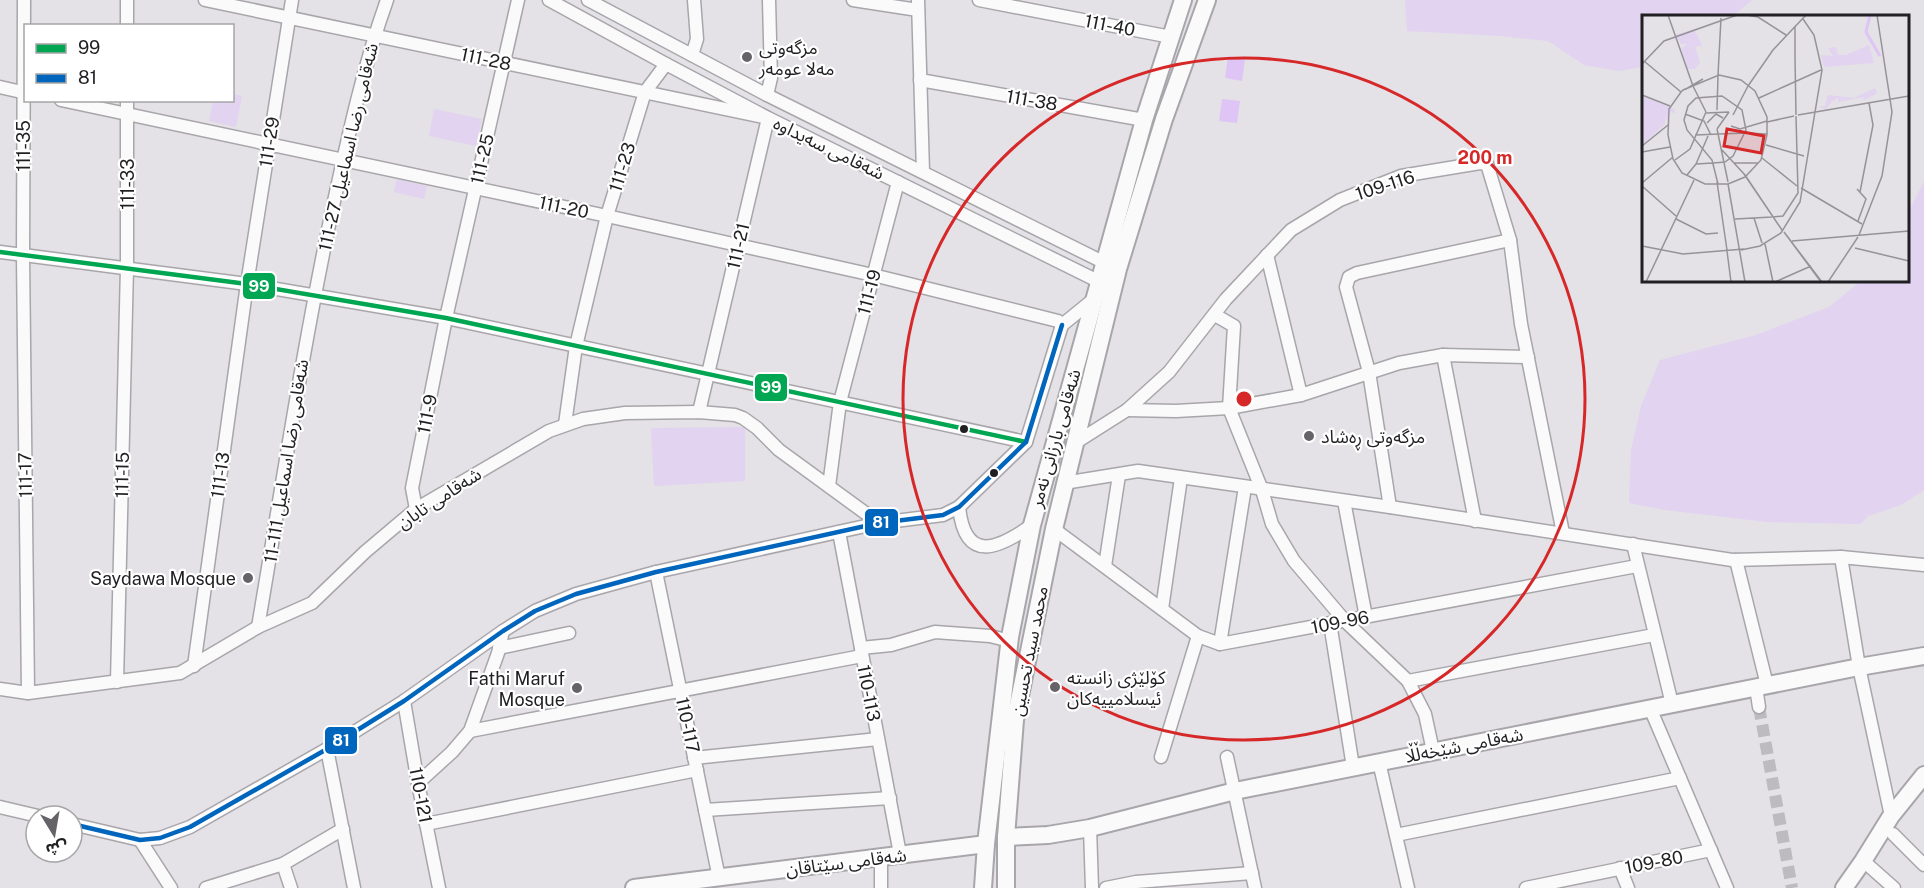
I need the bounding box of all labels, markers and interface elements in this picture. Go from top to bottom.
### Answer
street label: 111-40 [1083,10,1137,40]
inset map [1642,15,1909,282]
legend [24,24,234,102]
text: 99 [78,37,100,58]
place label: مزگەوتی مەلا عومەر [758,37,834,80]
street label: 111-27 شەقامی رضا اسماعيل [314,41,383,253]
street label: 111-28 [459,43,513,75]
marker: مزگەوتی مەلا عومەر [740,50,754,64]
text: 81 [78,67,97,88]
street label: 111-38 [1005,85,1059,115]
street label: شەقامی سەیداوە [770,112,888,185]
street label: 111-29 [255,115,283,169]
street label: 111-35 [13,120,34,172]
street label: 111-25 [466,132,498,186]
street label: 111-23 [605,140,639,194]
text: 200 m [1458,147,1512,168]
street label: 111-33 [117,158,138,210]
street label: 109-116 [1353,166,1417,204]
street label: 111-20 [537,191,591,223]
street label: 111-21 [723,221,753,271]
street label: 111-19 [853,267,885,317]
line badge: 99 [242,272,276,300]
text: 99 [248,277,270,296]
street label: شەقامی رضا اسماعيل 111-11 [260,358,313,564]
street label: شەقامی بارزانی نەمر [1025,366,1086,511]
line badge: 99 [754,373,788,402]
text: 99 [760,378,782,397]
centre of rings [1234,389,1254,409]
street label: 111-9 [413,392,441,436]
unlabelled marker [958,423,970,435]
place label: مزگەوتی ڕەشاد [1321,426,1425,451]
marker: مزگەوتی ڕەشاد [1302,429,1316,443]
street label: 111-13 [206,451,234,499]
street label: 111-17 [14,452,36,498]
street label: 111-15 [111,452,133,498]
street label: شەقامی تابان [393,463,486,534]
unlabelled marker [988,467,1000,479]
line badge: 81 [864,508,899,537]
text: 81 [872,513,890,532]
place label: Saydawa Mosque [90,568,236,589]
marker: Saydawa Mosque [241,571,255,585]
street label: محمد سید تحسین [1006,584,1053,718]
street label: 109-96 [1309,606,1371,638]
street label: 110-113 [853,663,885,723]
place label: کۆلێژی زانستە ئیسلامییەکان [1067,667,1166,710]
place label: Fathi Maruf Mosque [468,668,565,710]
marker: کۆلێژی زانستە ئیسلامییەکان [1048,680,1062,694]
marker: Fathi Maruf Mosque [570,681,584,695]
street label: 110-117 [672,695,704,755]
street label: شەقامی شێخەڵڵا [1403,721,1525,768]
line badge: 81 [324,726,358,755]
text: 81 [332,731,350,750]
street label: 110-121 [405,765,437,825]
north arrow [24,804,84,864]
text: ش [44,837,69,860]
street label: شەقامی سێتاقان [784,844,908,881]
street label: 109-80 [1623,846,1685,878]

